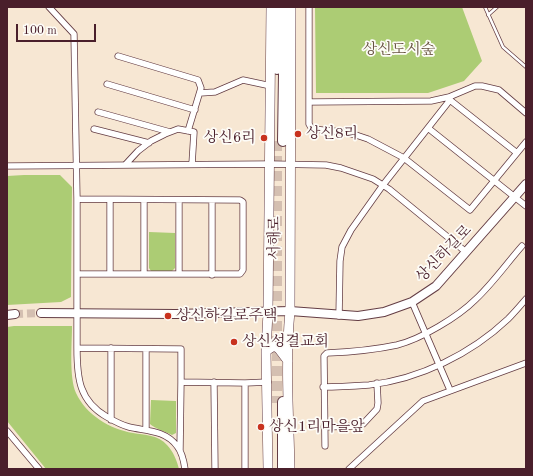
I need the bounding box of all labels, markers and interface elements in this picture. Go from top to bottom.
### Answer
scale bar [18,16,98,42]
text: 100 m [23,25,57,37]
park label: 상신도시숲 [363,41,435,59]
place label: 상신8리 [306,125,358,143]
place label: 상신6리 [204,129,256,147]
marker: 상신8리 [293,129,303,139]
marker: 상신6리 [259,133,269,143]
street label: 서해로 [266,216,284,260]
street label: 상신하길로 [412,222,476,286]
place label: 상신하길로주택 [176,307,277,325]
marker: 상신하길로주택 [163,311,173,321]
place label: 상신성결교회 [242,333,329,351]
marker: 상신성결교회 [229,337,239,347]
place label: 상신1리마을앞 [269,418,365,436]
marker: 상신1리마을앞 [256,422,266,432]

